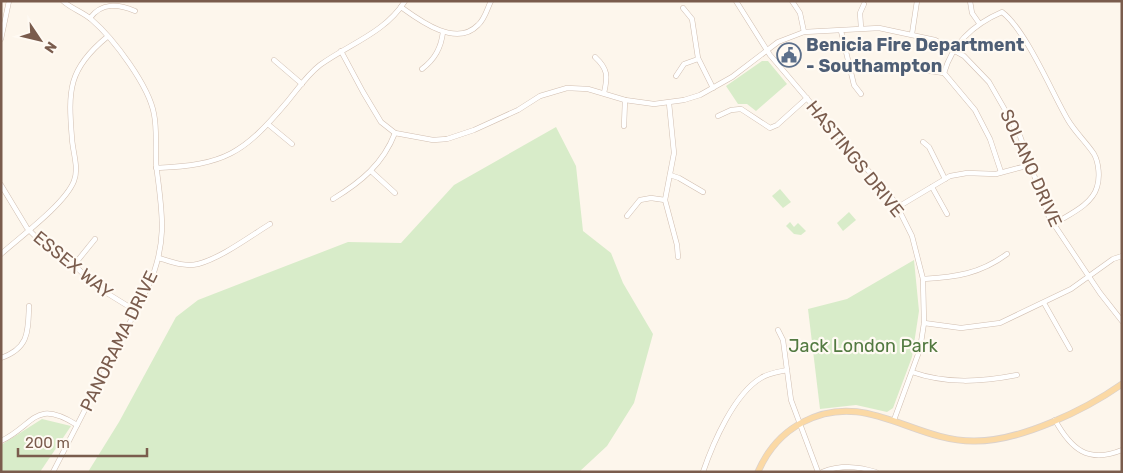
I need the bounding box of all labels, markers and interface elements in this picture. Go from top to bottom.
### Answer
north arrow [15,15,65,65]
place label: Benicia Fire Department - Southampton [806,34,1024,77]
text: N [40,38,60,56]
public building icon: Benicia Fire Department - Southampton [776,42,802,68]
street label: HASTINGS DRIVE [801,96,909,222]
street label: SOLANO DRIVE [995,106,1067,230]
street label: ESSEX WAY [29,226,118,304]
street label: PANORAMA DRIVE [75,267,163,415]
park label: Jack London Park [788,335,939,357]
scale bar [18,426,146,458]
text: 200 m [25,434,70,452]

